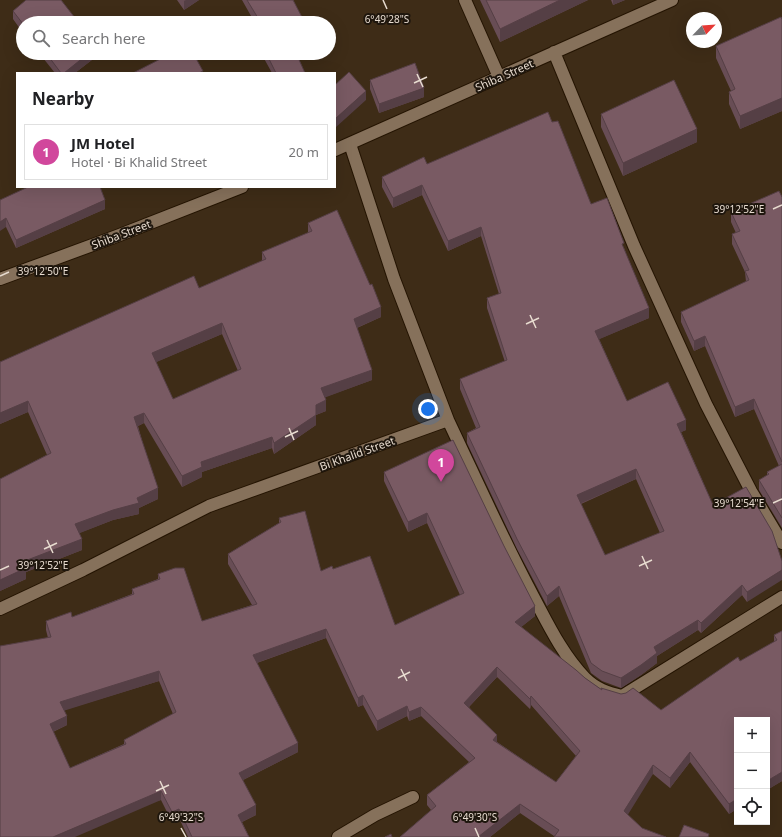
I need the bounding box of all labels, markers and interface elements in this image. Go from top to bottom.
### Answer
text: 6°49'28"S [365,12,410,26]
north arrow [686,12,722,48]
search box [16,16,336,60]
icon: search [30,27,52,49]
text: Search here [62,28,145,48]
street label: Shiba Street [473,55,535,94]
text: Nearby [32,87,94,110]
text: JM Hotel [71,133,135,153]
text: 1 [42,143,50,161]
text: 20 m [289,143,319,161]
text: Hotel · Bi Khalid Street [71,153,207,171]
text: 39°12'52"E [714,202,764,216]
street label: Shiba Street [89,216,153,252]
text: 39°12'50"E [18,264,68,278]
your location [418,399,438,419]
street label: Bi Khalid Street [317,432,397,473]
pin: 1 [428,449,454,482]
text: 39°12'54"E [714,496,764,510]
text: 39°12'52"E [18,558,68,572]
map controls [734,717,770,825]
button: + [734,717,770,753]
button: − [734,753,770,789]
button: locate [734,789,770,825]
text: 6°49'32"S [159,810,204,824]
text: 6°49'30"S [453,810,498,824]

